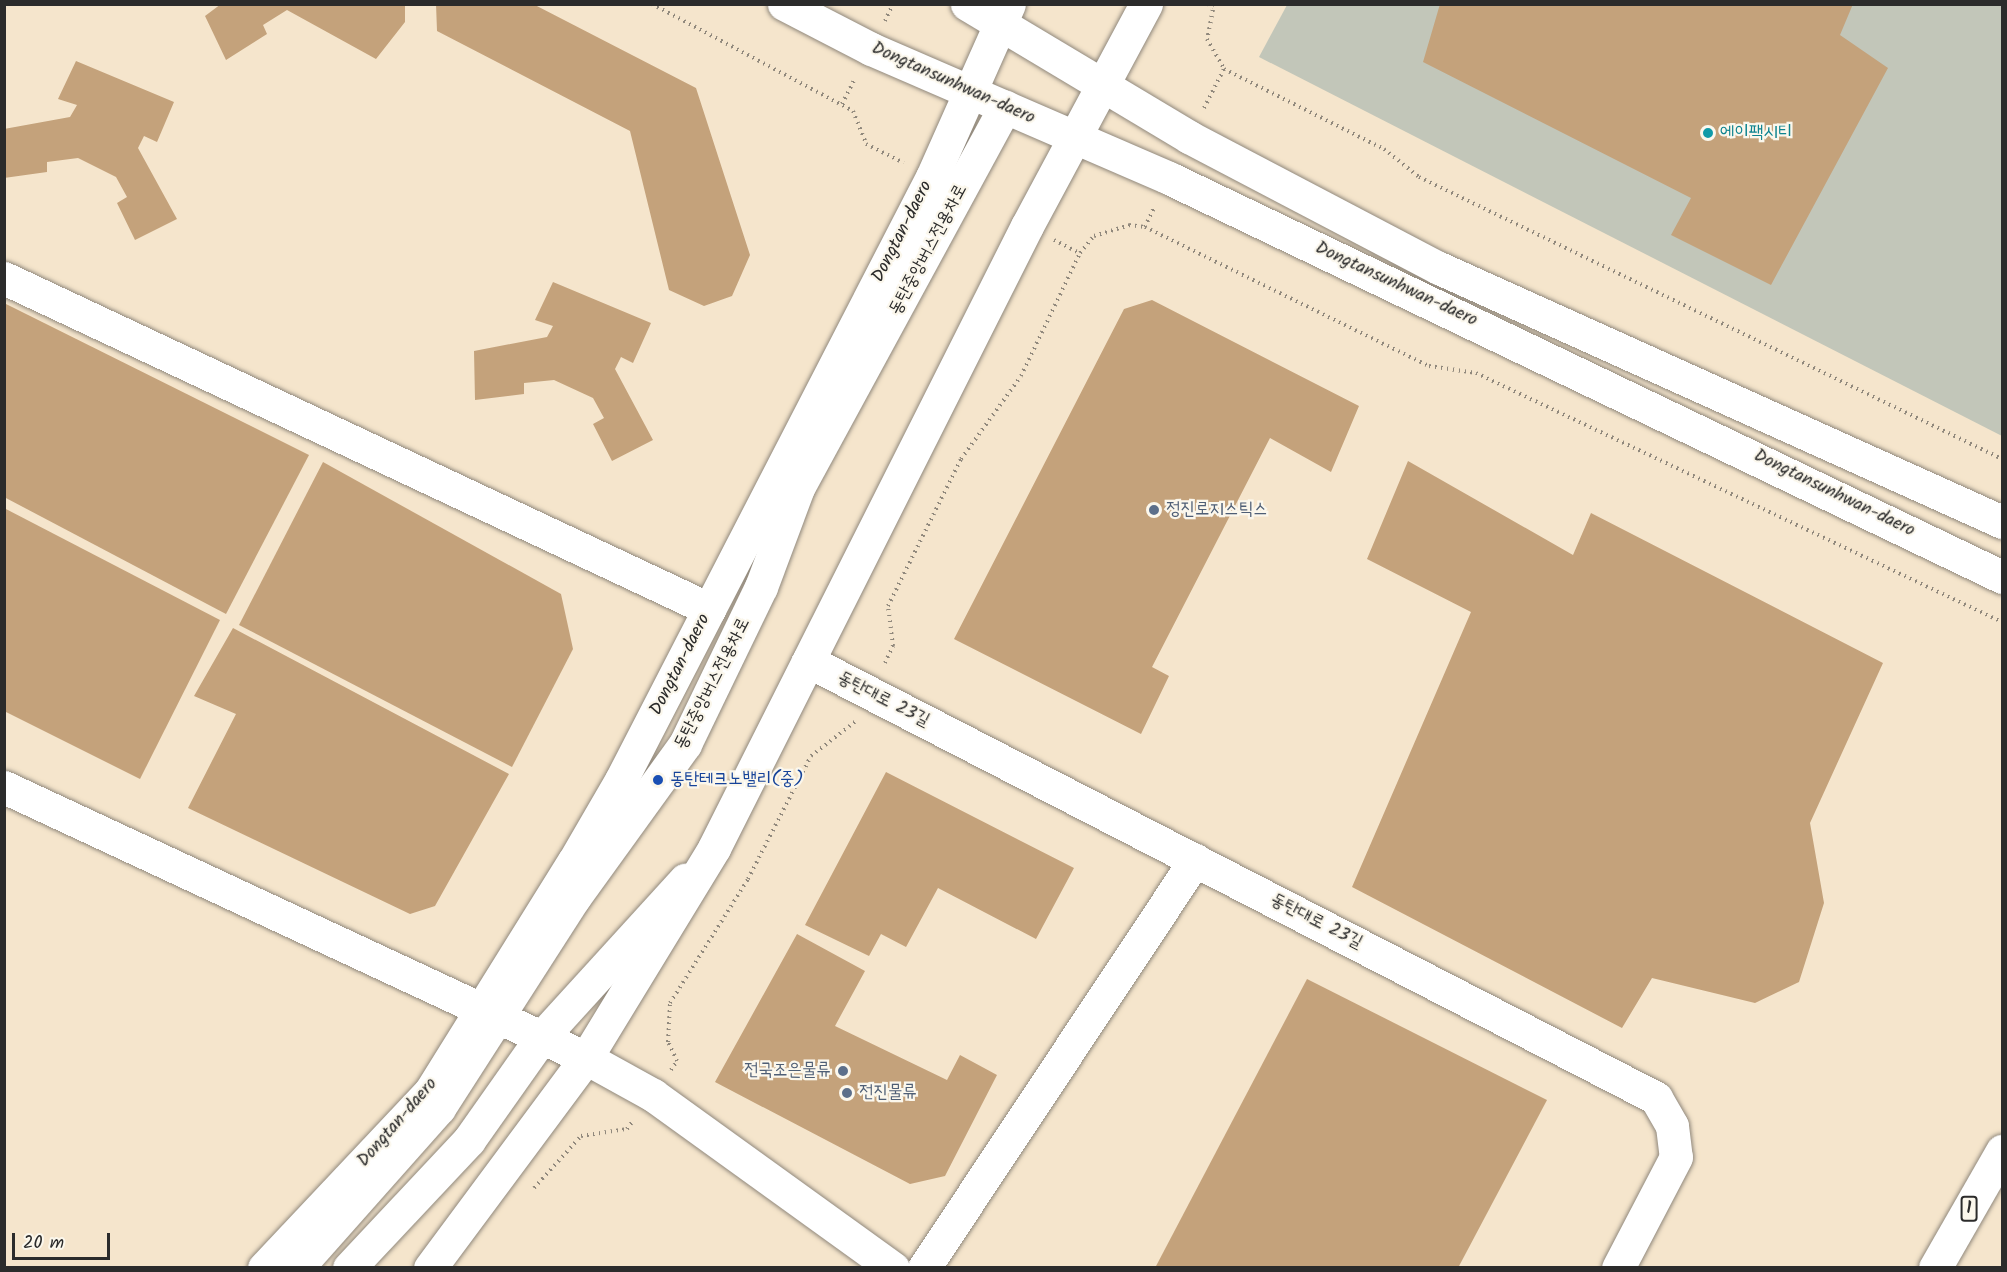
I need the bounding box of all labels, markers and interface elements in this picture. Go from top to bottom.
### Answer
street label: Dongtansunhwan-daero [868,38,1038,130]
place label: 에이팩시티 [1720,122,1792,144]
marker: 에이팩시티 [1701,126,1715,140]
street label: Dongtan-daero [868,178,938,286]
street label: 동탄중앙버스전용차로 [885,181,973,319]
street label: Dongtansunhwan-daero [1311,238,1481,332]
street label: Dongtansunhwan-daero [1750,446,1918,542]
place label: 정진로지스틱스 [1166,499,1267,521]
marker: 정진로지스틱스 [1147,503,1161,517]
street label: Dongtan-daero [646,611,716,719]
street label: 동탄중앙버스전용차로 [670,615,756,753]
street label: 동탄대로 23길 [833,668,933,732]
place label: 동탄테크노밸리(중) [670,769,804,791]
marker: 동탄테크노밸리(중) [651,773,665,787]
street label: 동탄대로 23길 [1266,890,1366,954]
place label: 전국조은물류 [744,1060,831,1082]
marker: 전국조은물류 [836,1064,850,1078]
street label: Dongtan-daero [354,1074,442,1172]
place label: 전진물류 [859,1082,917,1104]
marker: 전진물류 [840,1086,854,1100]
road number: 1 [1960,1196,1978,1222]
scale bar [15,1221,112,1259]
text: 20 m [23,1229,64,1258]

